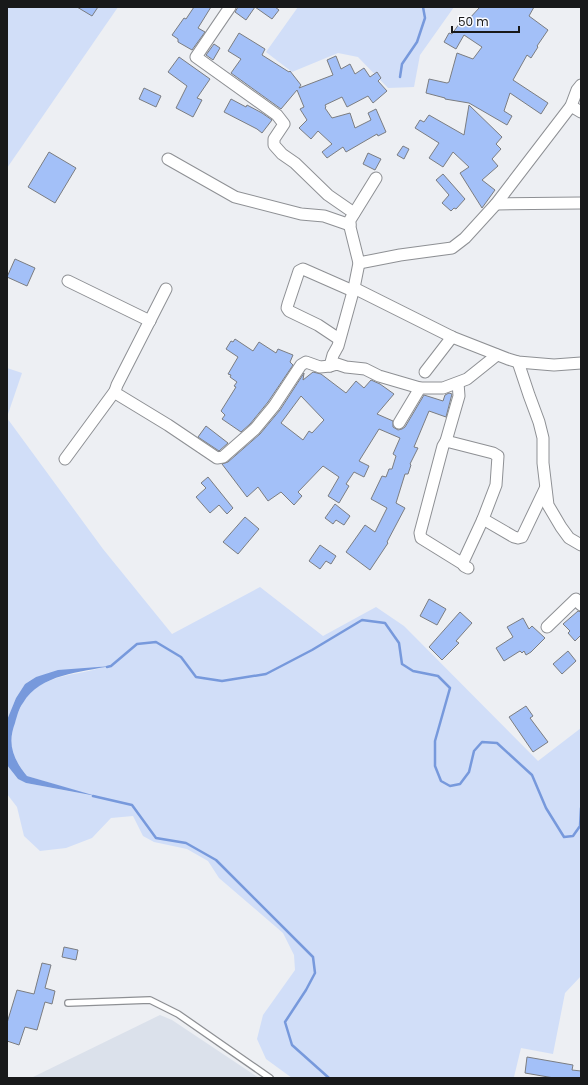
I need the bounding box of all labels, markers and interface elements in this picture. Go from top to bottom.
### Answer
scale bar [452,8,519,34]
text: 50 m [458,13,489,30]

